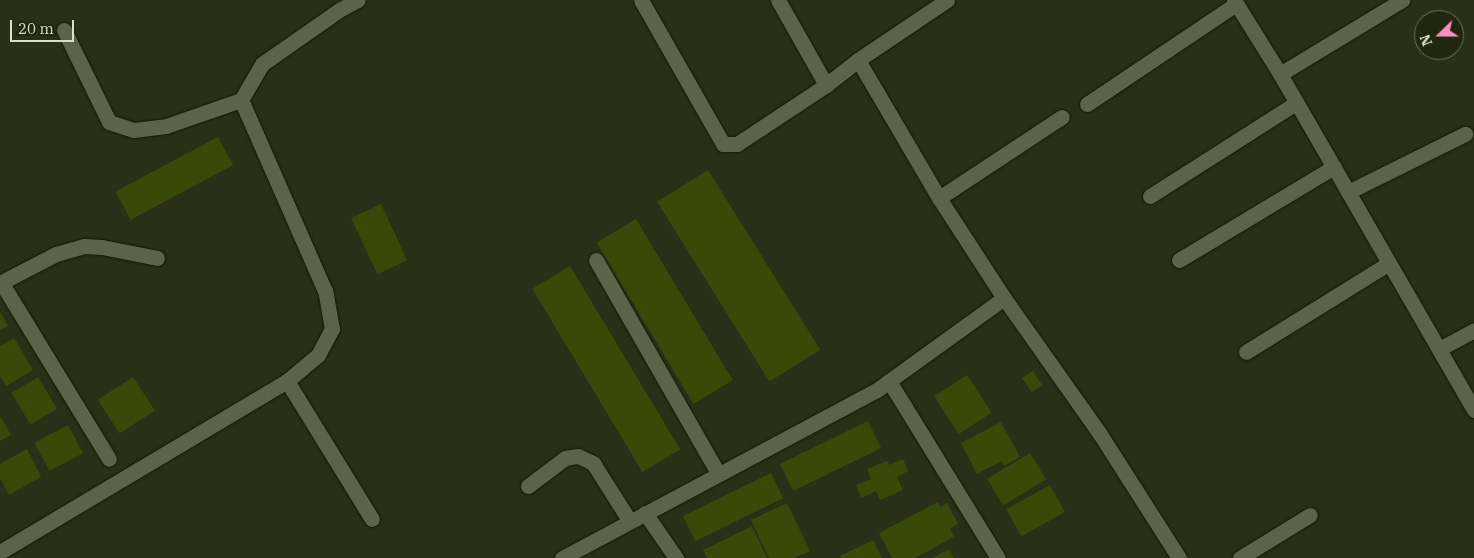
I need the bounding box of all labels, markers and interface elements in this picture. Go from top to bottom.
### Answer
scale bar [12,10,76,42]
north arrow [1414,10,1464,60]
text: 20 m [18,19,54,38]
text: N [1416,32,1436,49]

